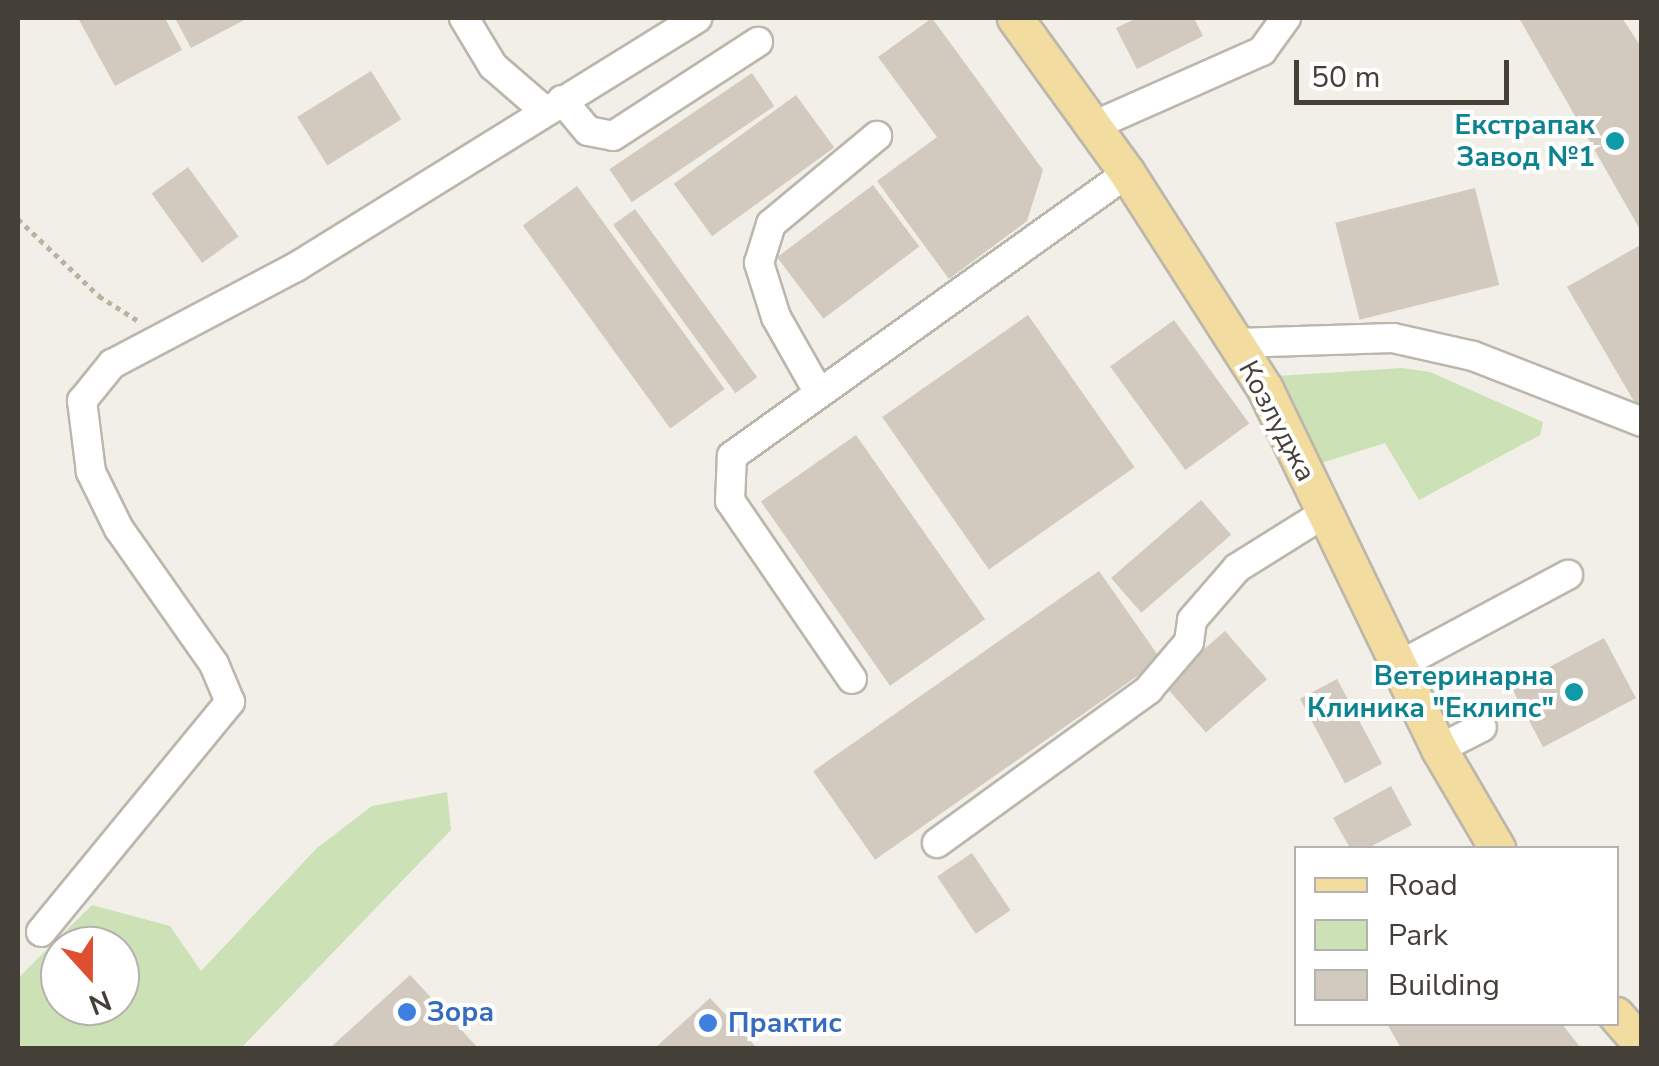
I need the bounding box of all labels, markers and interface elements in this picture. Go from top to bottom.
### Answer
scale bar [1299,40,1514,102]
text: 50 m [1311,57,1380,98]
place label: Екстрапак Завод №1 [1455,108,1595,174]
marker: Екстрапак Завод №1 [1604,130,1626,152]
street label: Козлуджа [1231,355,1323,487]
place label: Ветеринарна Клиника "Еклипс" [1307,659,1554,725]
marker: Ветеринарна Клиника "Еклипс" [1563,681,1585,703]
legend [1294,846,1619,1026]
text: Road [1388,865,1458,906]
text: Park [1388,915,1448,956]
north arrow [40,926,140,1026]
text: Building [1388,965,1500,1006]
text: N [83,981,117,1024]
place label: Зора [427,995,494,1029]
marker: Зора [396,1001,418,1023]
place label: Практис [728,1006,842,1040]
marker: Практис [697,1012,719,1034]

